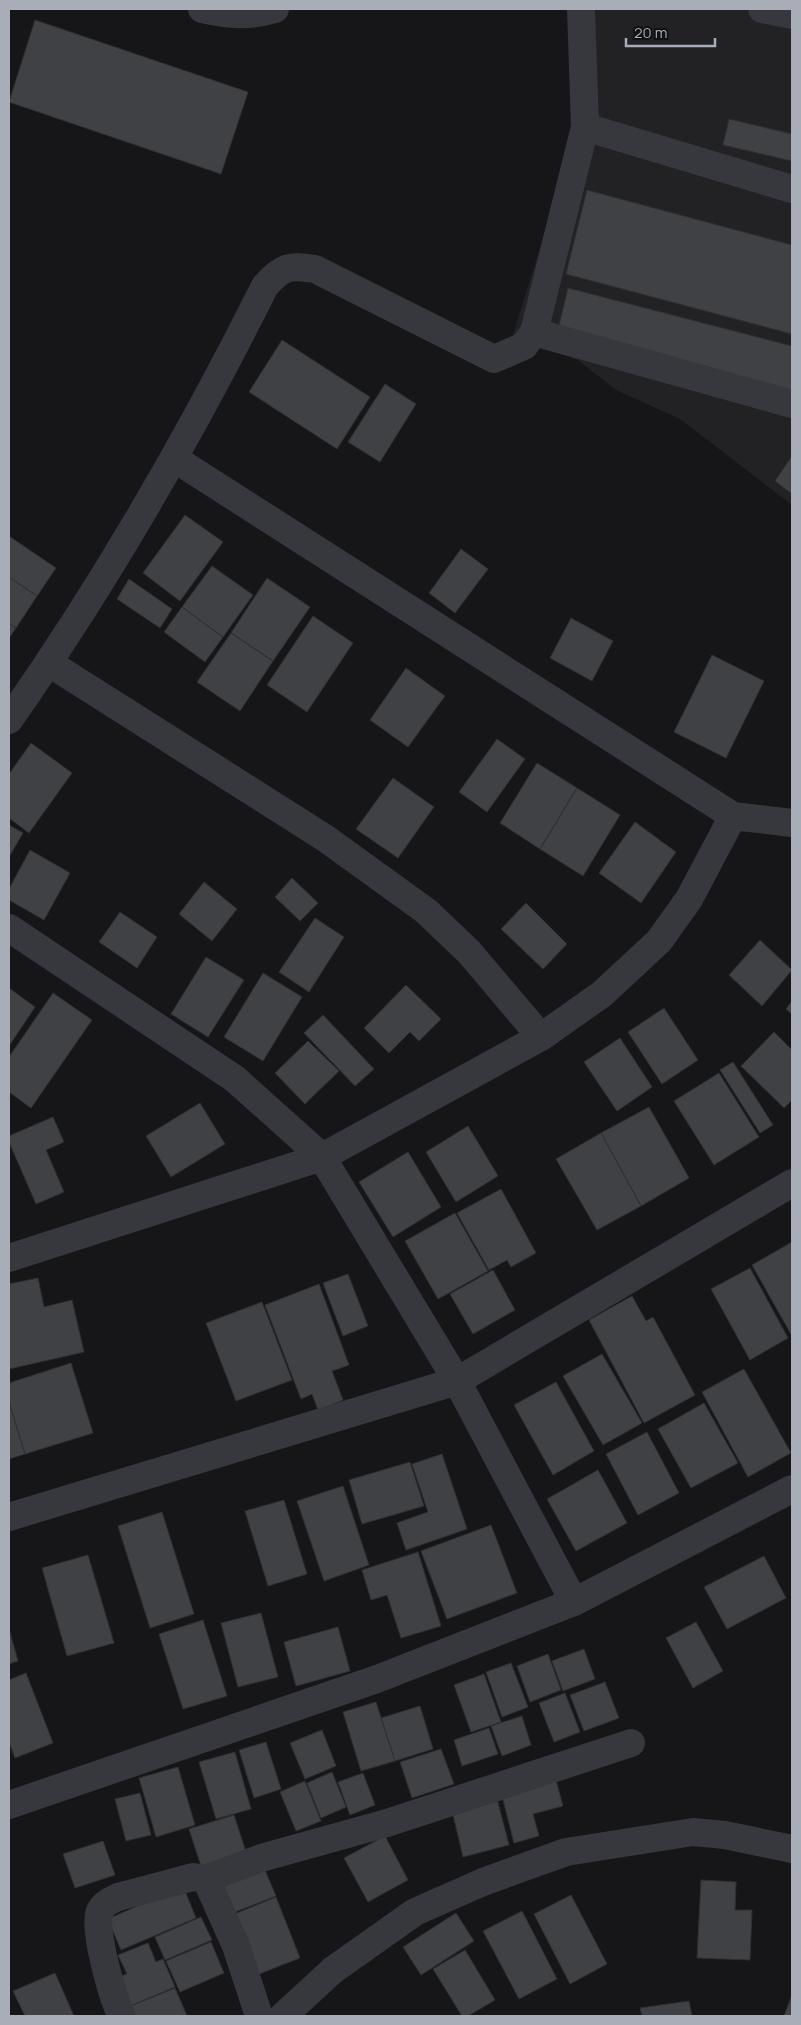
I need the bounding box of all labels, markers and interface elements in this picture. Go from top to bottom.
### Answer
scale bar [626,15,715,47]
text: 20 m [634,22,667,43]

